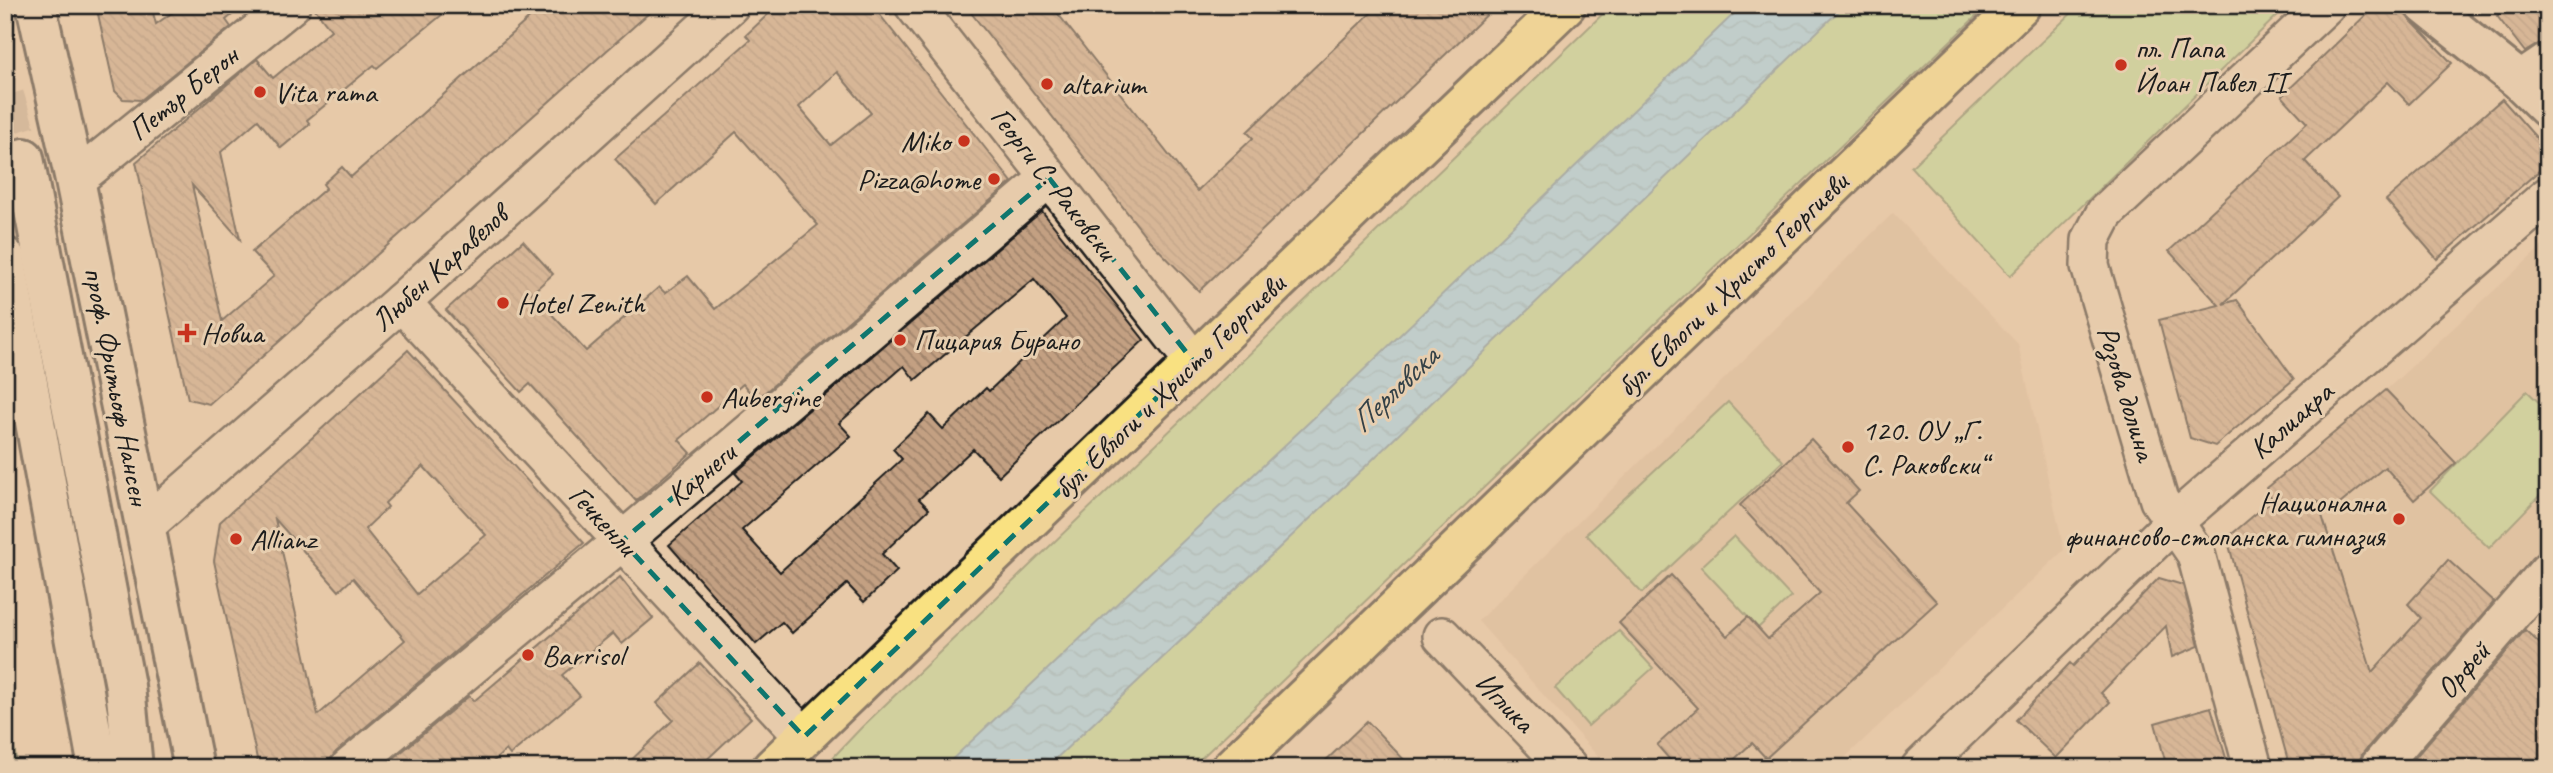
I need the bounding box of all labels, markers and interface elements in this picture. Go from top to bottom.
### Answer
place label: пл. Папа Йоан Павел II [2135,29,2292,101]
street label: Петър Берон [120,35,248,149]
marker: пл. Папа Йоан Павел II [2113,57,2129,73]
place label: altarium [1061,65,1148,103]
place label: Vita rama [274,73,378,111]
marker: altarium [1039,76,1055,92]
marker: Vita rama [252,84,268,100]
street label: Георги С. Раковски [982,99,1127,269]
place label: Miko [901,122,953,160]
marker: Miko [956,133,972,149]
place label: Pizza@home [857,160,982,198]
street label: бул. Евлоги и Христо Георгиеви [1608,162,1857,405]
marker: Pizza@home [986,171,1002,187]
street label: Любен Каравелов [363,193,520,339]
street label: проф. Фритьоф Нансен [75,263,159,510]
street label: бул. Евлоги и Христо Георгиеви [1045,264,1294,507]
place label: Hotel Zenith [517,284,646,322]
marker: Hotel Zenith [495,295,511,311]
place label: Новиа [201,314,266,352]
place label: Пицария Бурано [914,321,1080,359]
street label: Розова долина [2089,321,2166,467]
marker: Новиа [179,325,195,341]
marker: Пицария Бурано [892,332,908,348]
water label: Перловска [1341,334,1450,441]
street label: Калиакра [2241,372,2342,467]
place label: Aubergine [721,378,822,416]
marker: Aubergine [699,389,715,405]
place label: 120. ОУ „Г. С. Раковски“ [1862,411,1993,483]
street label: Карнеги [659,433,745,514]
marker: 120. ОУ „Г. С. Раковски“ [1840,439,1856,455]
street label: Гечкенли [561,476,647,565]
place label: Национална финансово-стопанска гимназия [2064,483,2387,555]
marker: Национална финансово-стопанска гимназия [2391,511,2407,527]
place label: Allianz [250,520,319,558]
marker: Allianz [228,531,244,547]
street label: Орфей [2428,632,2499,707]
place label: Barrisol [542,636,629,674]
marker: Barrisol [520,647,536,663]
street label: Иглика [1467,664,1544,742]

